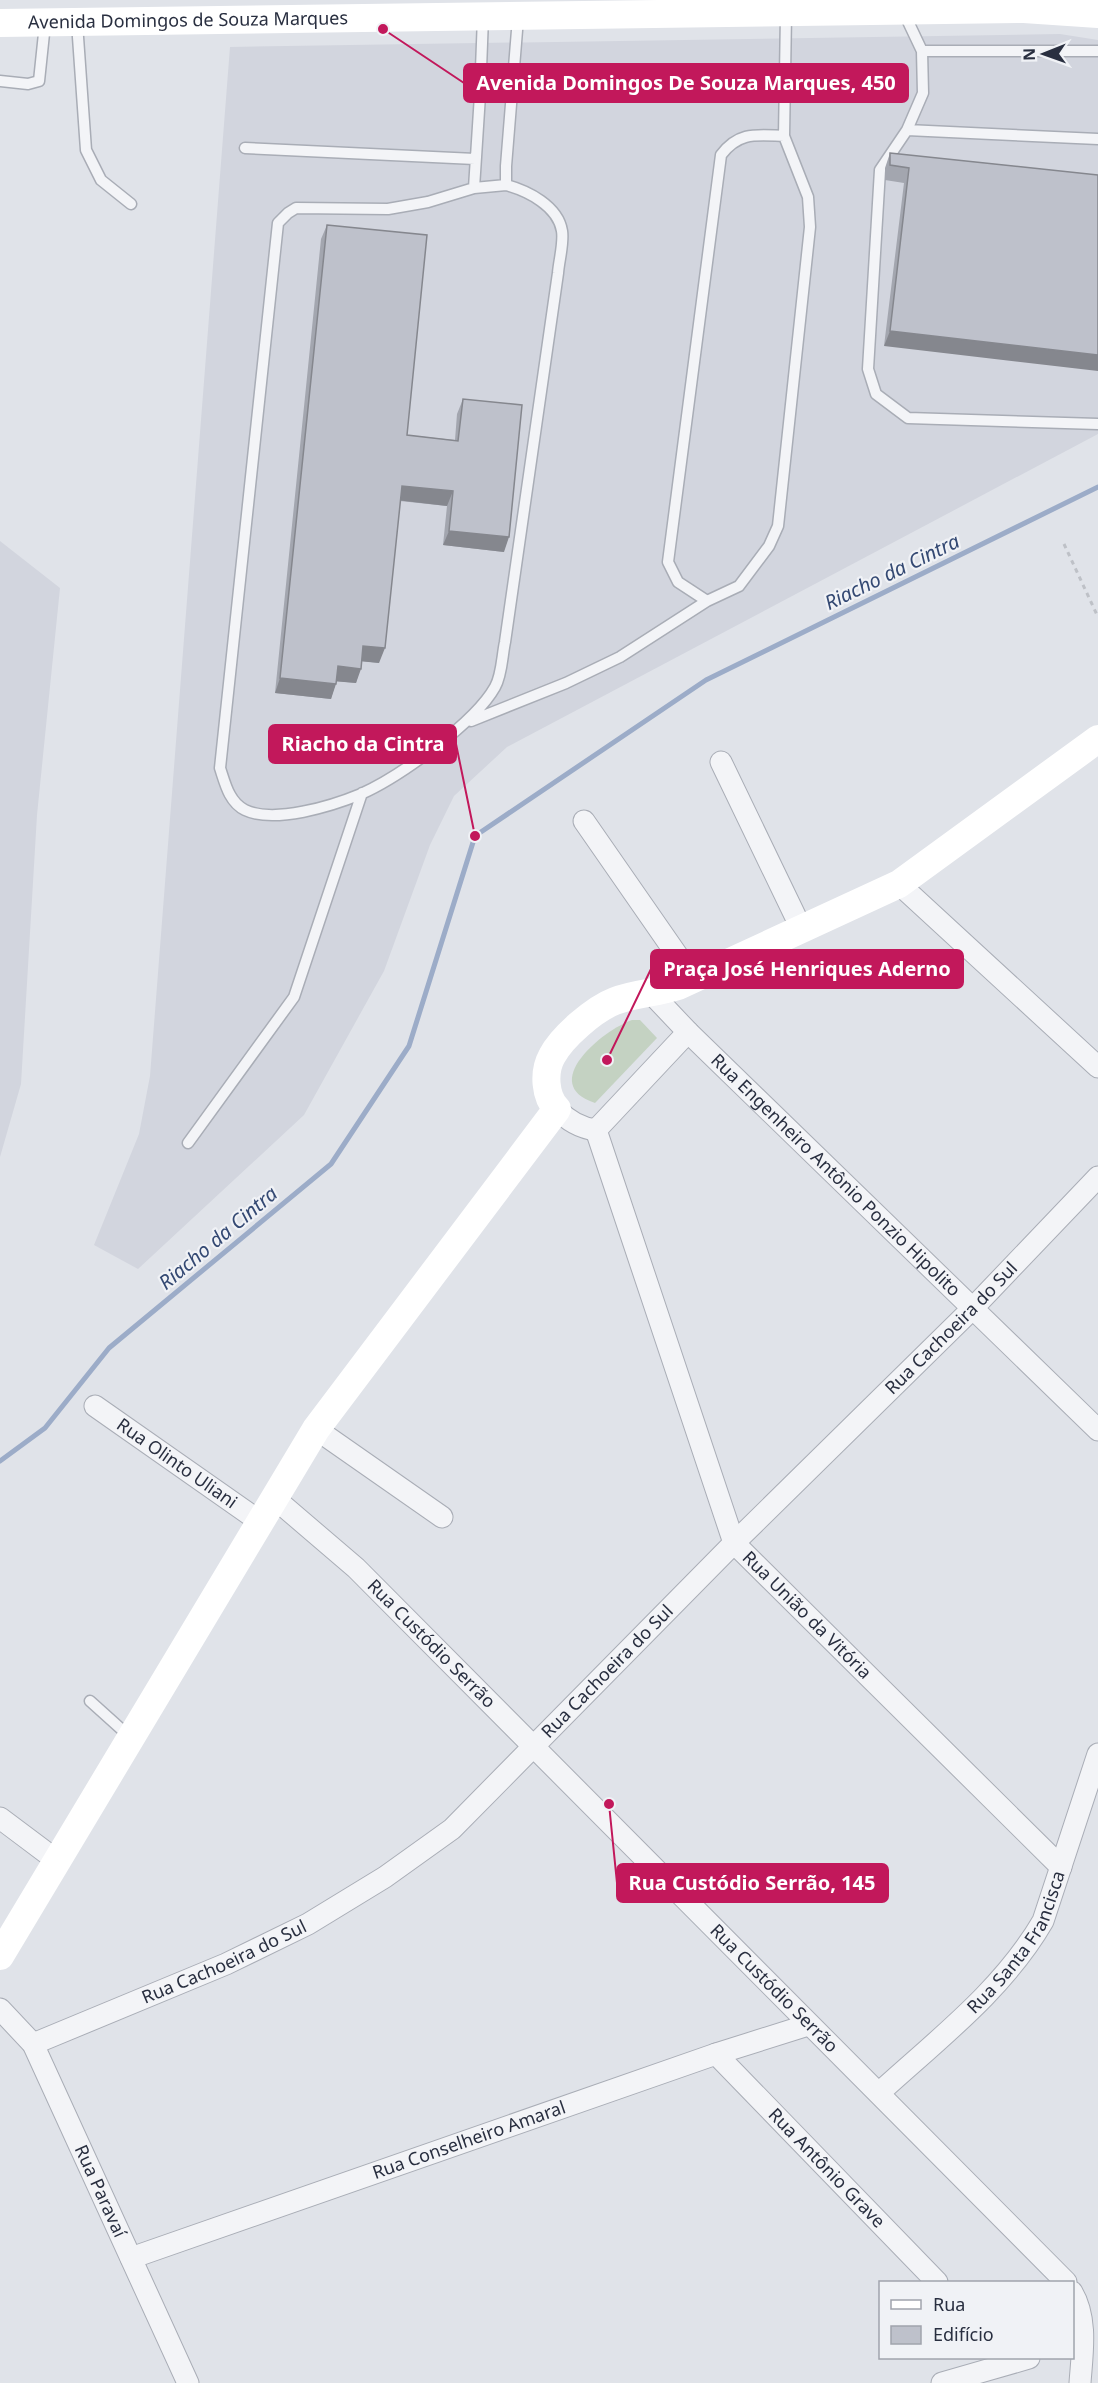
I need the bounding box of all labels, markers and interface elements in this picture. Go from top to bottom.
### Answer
street label: Avenida Domingos de Souza Marques [28,5,348,34]
north arrow [1014,24,1074,84]
text: N [1018,48,1040,61]
callout: Avenida Domingos De Souza Marques, 450 [464,64,908,102]
text: Avenida Domingos De Souza Marques, 450 [476,69,896,96]
water label: Riacho da Cintra [820,527,964,616]
callout: Riacho da Cintra [269,725,456,763]
text: Riacho da Cintra [282,730,444,757]
callout: Praça José Henriques Aderno [651,950,963,988]
text: Praça José Henriques Aderno [663,955,951,982]
street label: Rua Engenheiro Antônio Ponzio Hipolito [706,1048,966,1301]
water label: Riacho da Cintra [153,1180,283,1295]
street label: Rua Cachoeira do Sul [879,1256,1022,1399]
street label: Rua Olinto Uliani [112,1412,243,1513]
street label: Rua União da Vitória [738,1545,877,1684]
street label: Rua Custódio Serrão [363,1573,501,1713]
street label: Rua Cachoeira do Sul [535,1599,678,1743]
callout: Rua Custódio Serrão, 145 [617,1864,888,1902]
street label: Rua Santa Francisca [961,1867,1070,2018]
text: Rua Custódio Serrão, 145 [629,1869,875,1896]
street label: Rua Cachoeira do Sul [138,1914,310,2009]
street label: Rua Custódio Serrão [705,1918,844,2057]
street label: Rua Conselheiro Amaral [369,2094,568,2184]
street label: Rua Antônio Grave [764,2102,891,2233]
street label: Rua Paravaí [70,2141,133,2241]
legend [879,2281,1074,2359]
text: Rua [933,2292,965,2316]
text: Edifício [933,2322,994,2346]

